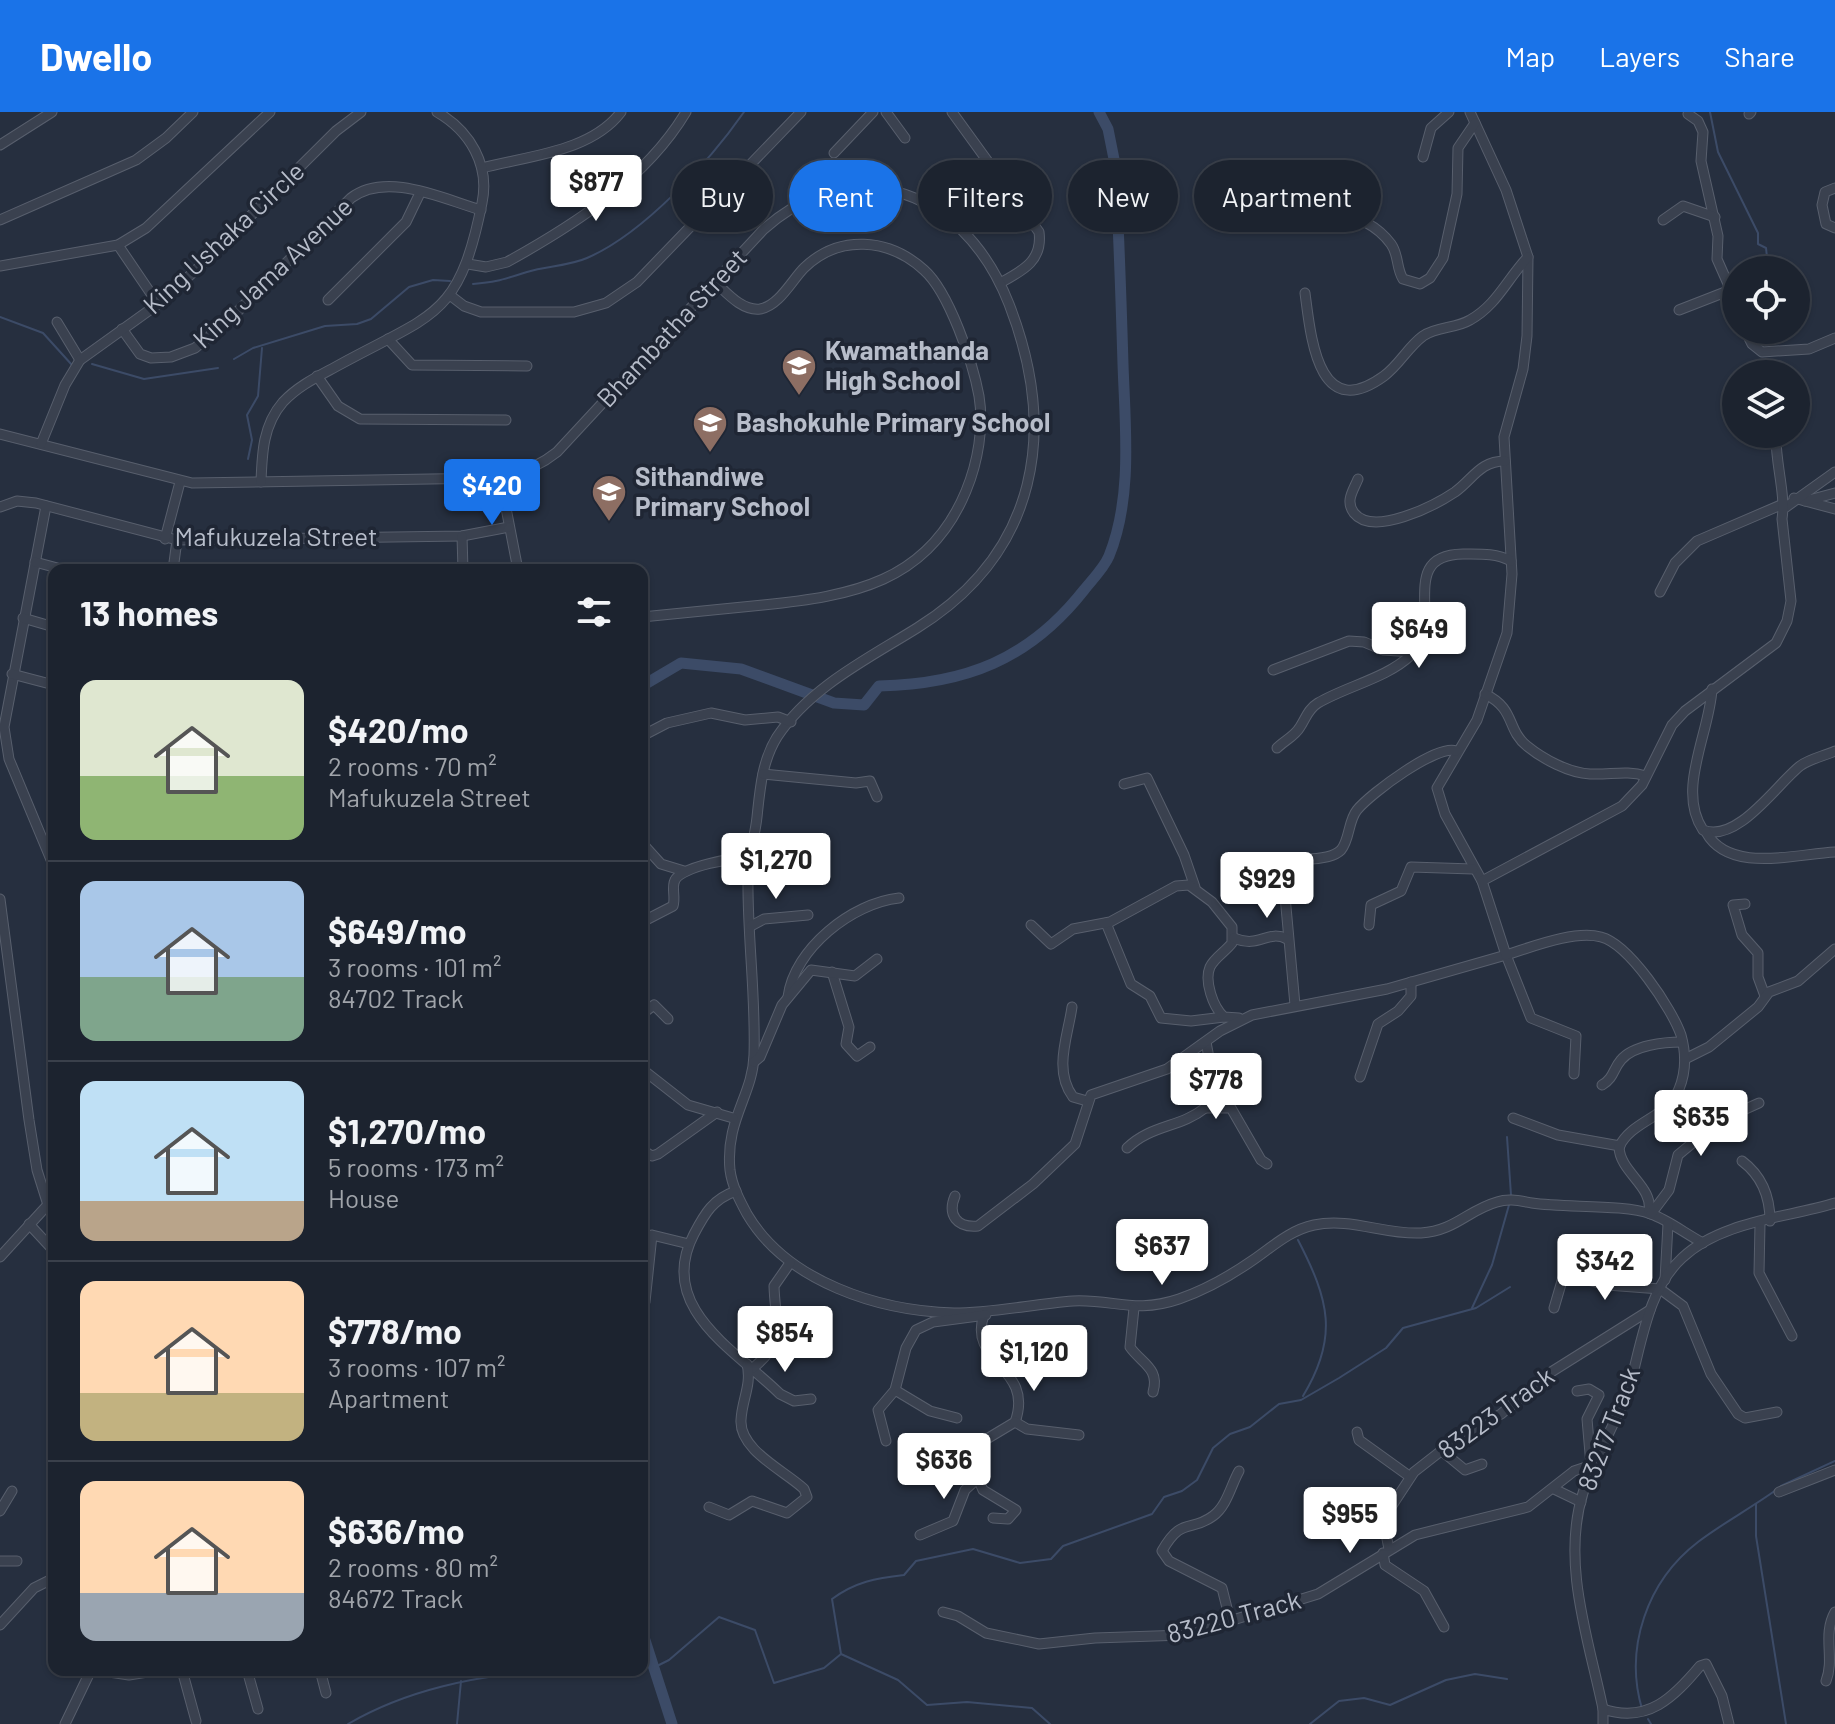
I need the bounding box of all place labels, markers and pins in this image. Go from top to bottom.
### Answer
pin: $877 [549,155,643,223]
place label: Kwamathanda High School [825,334,989,395]
school or university icon: Kwamathanda High School [780,347,818,397]
school or university icon: Bashokuhle Primary School [691,404,729,454]
place label: Bashokuhle Primary School [736,406,1050,437]
pin: $420 [445,459,539,527]
place label: Sithandiwe Primary School [635,460,810,521]
school or university icon: Sithandiwe Primary School [590,473,628,523]
pin: $649 [1372,602,1466,670]
pin: $1,270 [711,833,841,901]
pin: $929 [1220,852,1314,920]
pin: $778 [1169,1053,1263,1121]
pin: $635 [1654,1090,1748,1158]
pin: $637 [1115,1219,1209,1287]
pin: $342 [1558,1234,1652,1302]
pin: $854 [738,1306,832,1374]
pin: $1,120 [969,1325,1099,1393]
pin: $636 [897,1433,991,1501]
pin: $955 [1303,1487,1397,1555]

